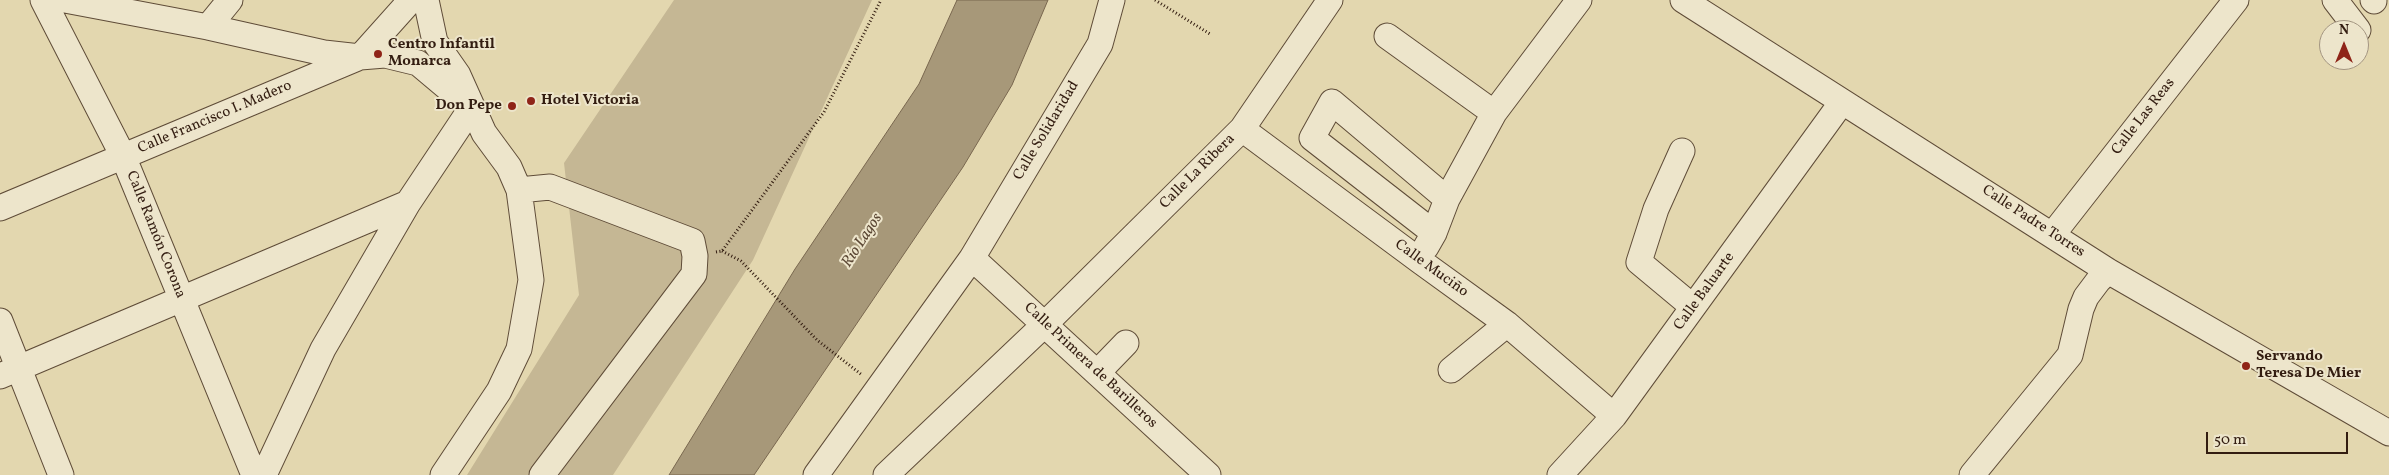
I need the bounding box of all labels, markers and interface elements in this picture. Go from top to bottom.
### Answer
north arrow [2319,20,2369,70]
text: N [2339,21,2349,40]
place label: Centro Infantil Monarca [388,36,495,71]
marker: Centro Infantil Monarca [372,48,384,60]
street label: Calle Las Reas [2108,75,2180,159]
street label: Calle Francisco I. Madero [135,77,295,159]
street label: Calle Solidaridad [1010,78,1084,184]
place label: Hotel Victoria [541,92,639,110]
marker: Hotel Victoria [525,95,537,107]
place label: Don Pepe [436,97,502,115]
marker: Don Pepe [506,100,518,112]
street label: Calle La Ribera [1157,131,1239,213]
street label: Calle Ramón Corona [121,169,189,301]
street label: Calle Padre Torres [1978,182,2088,262]
water label: Río Lagos [838,210,888,272]
street label: Calle Muciño [1391,236,1471,302]
street label: Calle Baluarte [1671,249,1739,335]
street label: Calle Primera de Barilleros [1020,299,1160,433]
place label: Servando Teresa De Mier [2256,348,2361,383]
marker: Servando Teresa De Mier [2240,360,2252,372]
scale bar [2209,422,2352,454]
text: 50 m [2214,430,2246,451]

